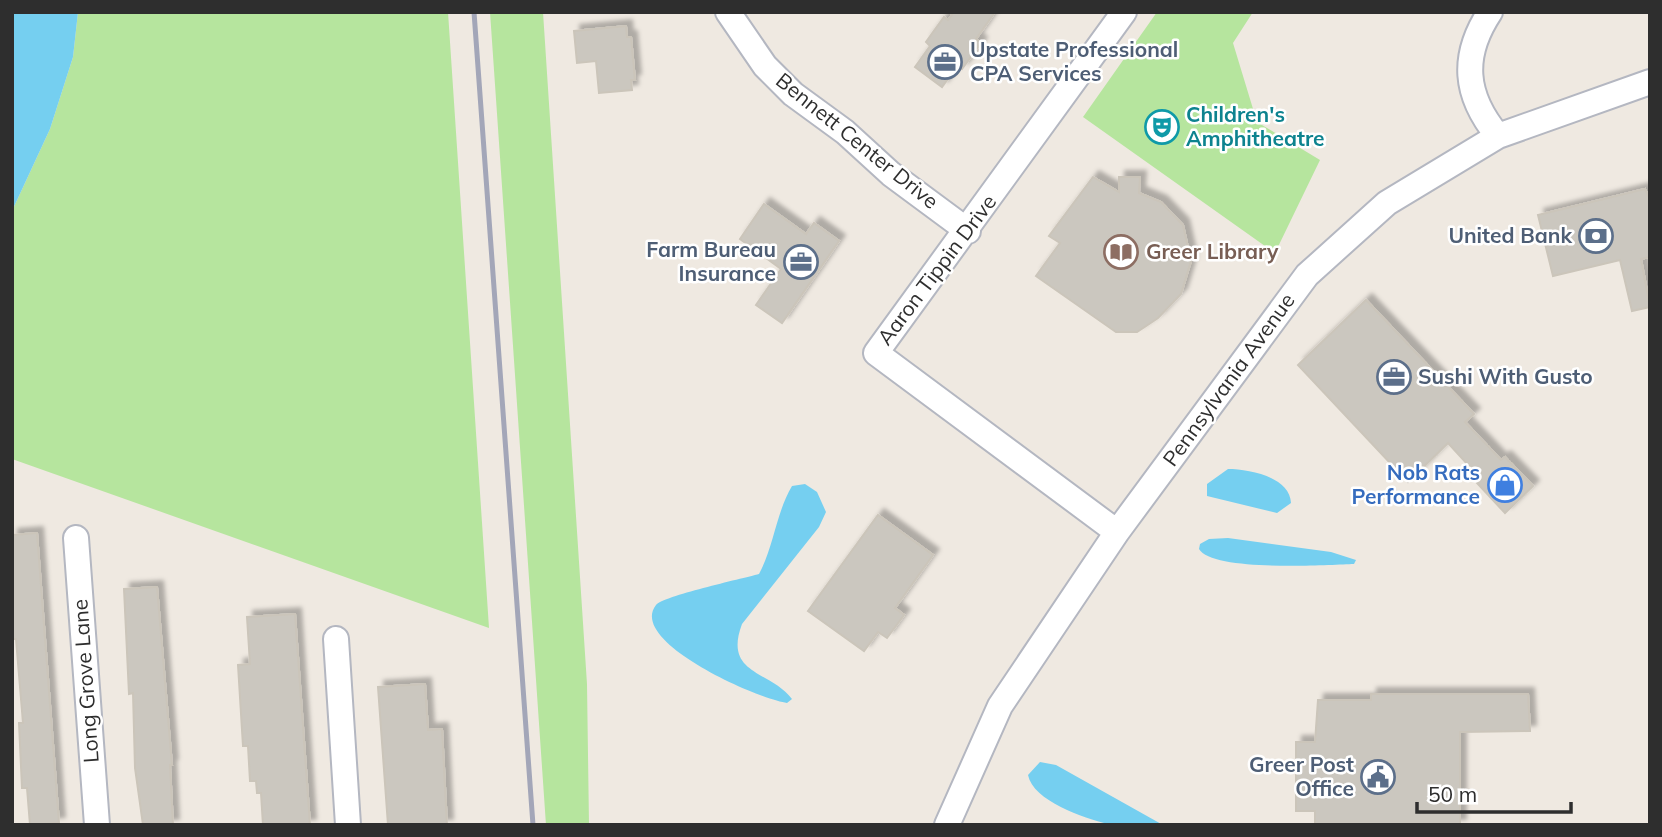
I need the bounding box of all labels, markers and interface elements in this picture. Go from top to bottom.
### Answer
place label: Upstate Professional CPA Services [970,36,1178,86]
office icon: Upstate Professional CPA Services [926,43,964,81]
street label: Bennett Center Drive [771,67,944,214]
place label: Children's Amphitheatre [1186,101,1325,151]
theatre icon: Children's Amphitheatre [1143,108,1181,146]
street label: Aaron Tippin Drive [871,189,1001,350]
bank icon: United Bank [1577,217,1615,255]
place label: United Bank [1448,222,1572,248]
library icon: Greer Library [1102,233,1140,271]
place label: Farm Bureau Insurance [646,236,776,286]
place label: Greer Library [1146,238,1279,264]
office icon: Farm Bureau Insurance [782,243,820,281]
street label: Pennsylvania Avenue [1157,288,1300,471]
office icon: Sushi With Gusto [1375,358,1413,396]
place label: Sushi With Gusto [1418,363,1593,389]
place label: Nob Rats Performance [1352,459,1480,509]
shop icon: Nob Rats Performance [1486,466,1524,504]
street label: Long Grove Lane [66,598,104,764]
place label: Greer Post Office [1249,751,1354,801]
public building icon: Greer Post Office [1359,758,1397,796]
scale bar [1417,770,1571,814]
text: 50 m [1428,781,1477,807]

